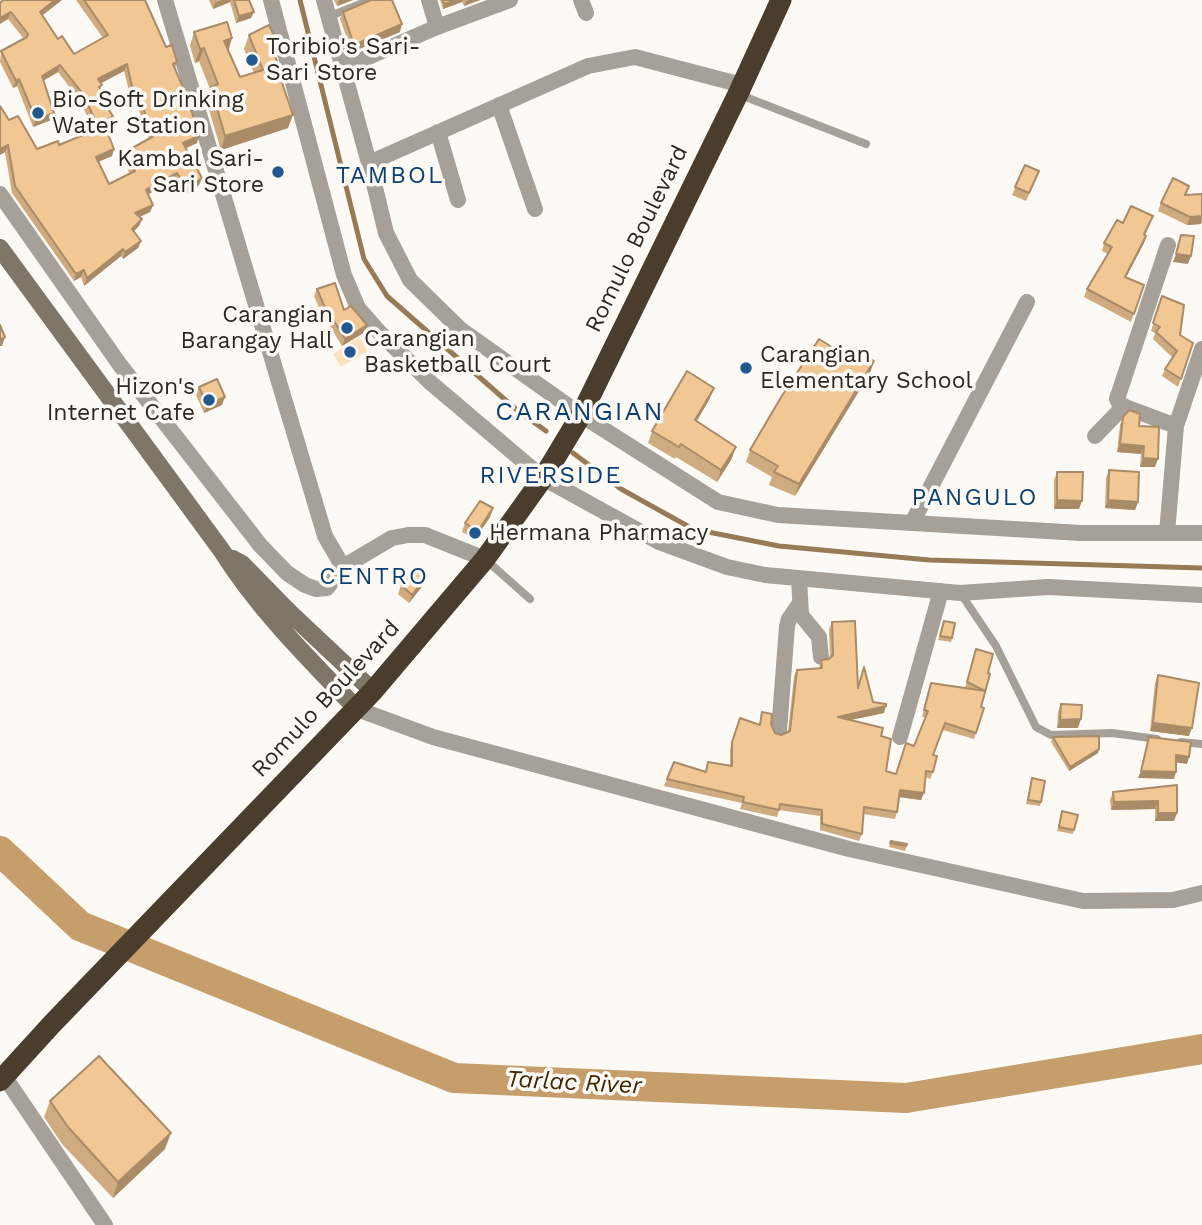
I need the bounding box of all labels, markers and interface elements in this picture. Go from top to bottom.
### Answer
place label: Toribio's Sari- Sari Store [266,33,420,87]
marker: Toribio's Sari- Sari Store [244,52,260,68]
place label: Bio-Soft Drinking Water Station [52,86,244,140]
marker: Bio-Soft Drinking Water Station [30,105,46,121]
street label: Romulo Boulevard [580,141,694,337]
place label: Kambal Sari- Sari Store [117,145,264,199]
district label: TAMBOL [336,162,444,190]
marker: Kambal Sari- Sari Store [270,164,286,180]
place label: Carangian Barangay Hall [181,301,333,355]
marker: Carangian Barangay Hall [339,320,355,336]
place label: Carangian Basketball Court [364,325,551,379]
place label: Carangian Elementary School [760,341,972,395]
marker: Carangian Basketball Court [342,344,358,360]
marker: Carangian Elementary School [738,360,754,376]
place label: Hizon's Internet Cafe [47,373,195,427]
marker: Hizon's Internet Cafe [201,392,217,408]
district label: CARANGIAN [496,396,664,428]
district label: RIVERSIDE [481,462,621,490]
district label: PANGULO [912,484,1038,512]
place label: Hermana Pharmacy [489,519,708,547]
marker: Hermana Pharmacy [467,525,483,541]
district label: CENTRO [320,563,428,591]
street label: Romulo Boulevard [246,615,406,783]
water label: Tarlac River [506,1065,642,1101]

